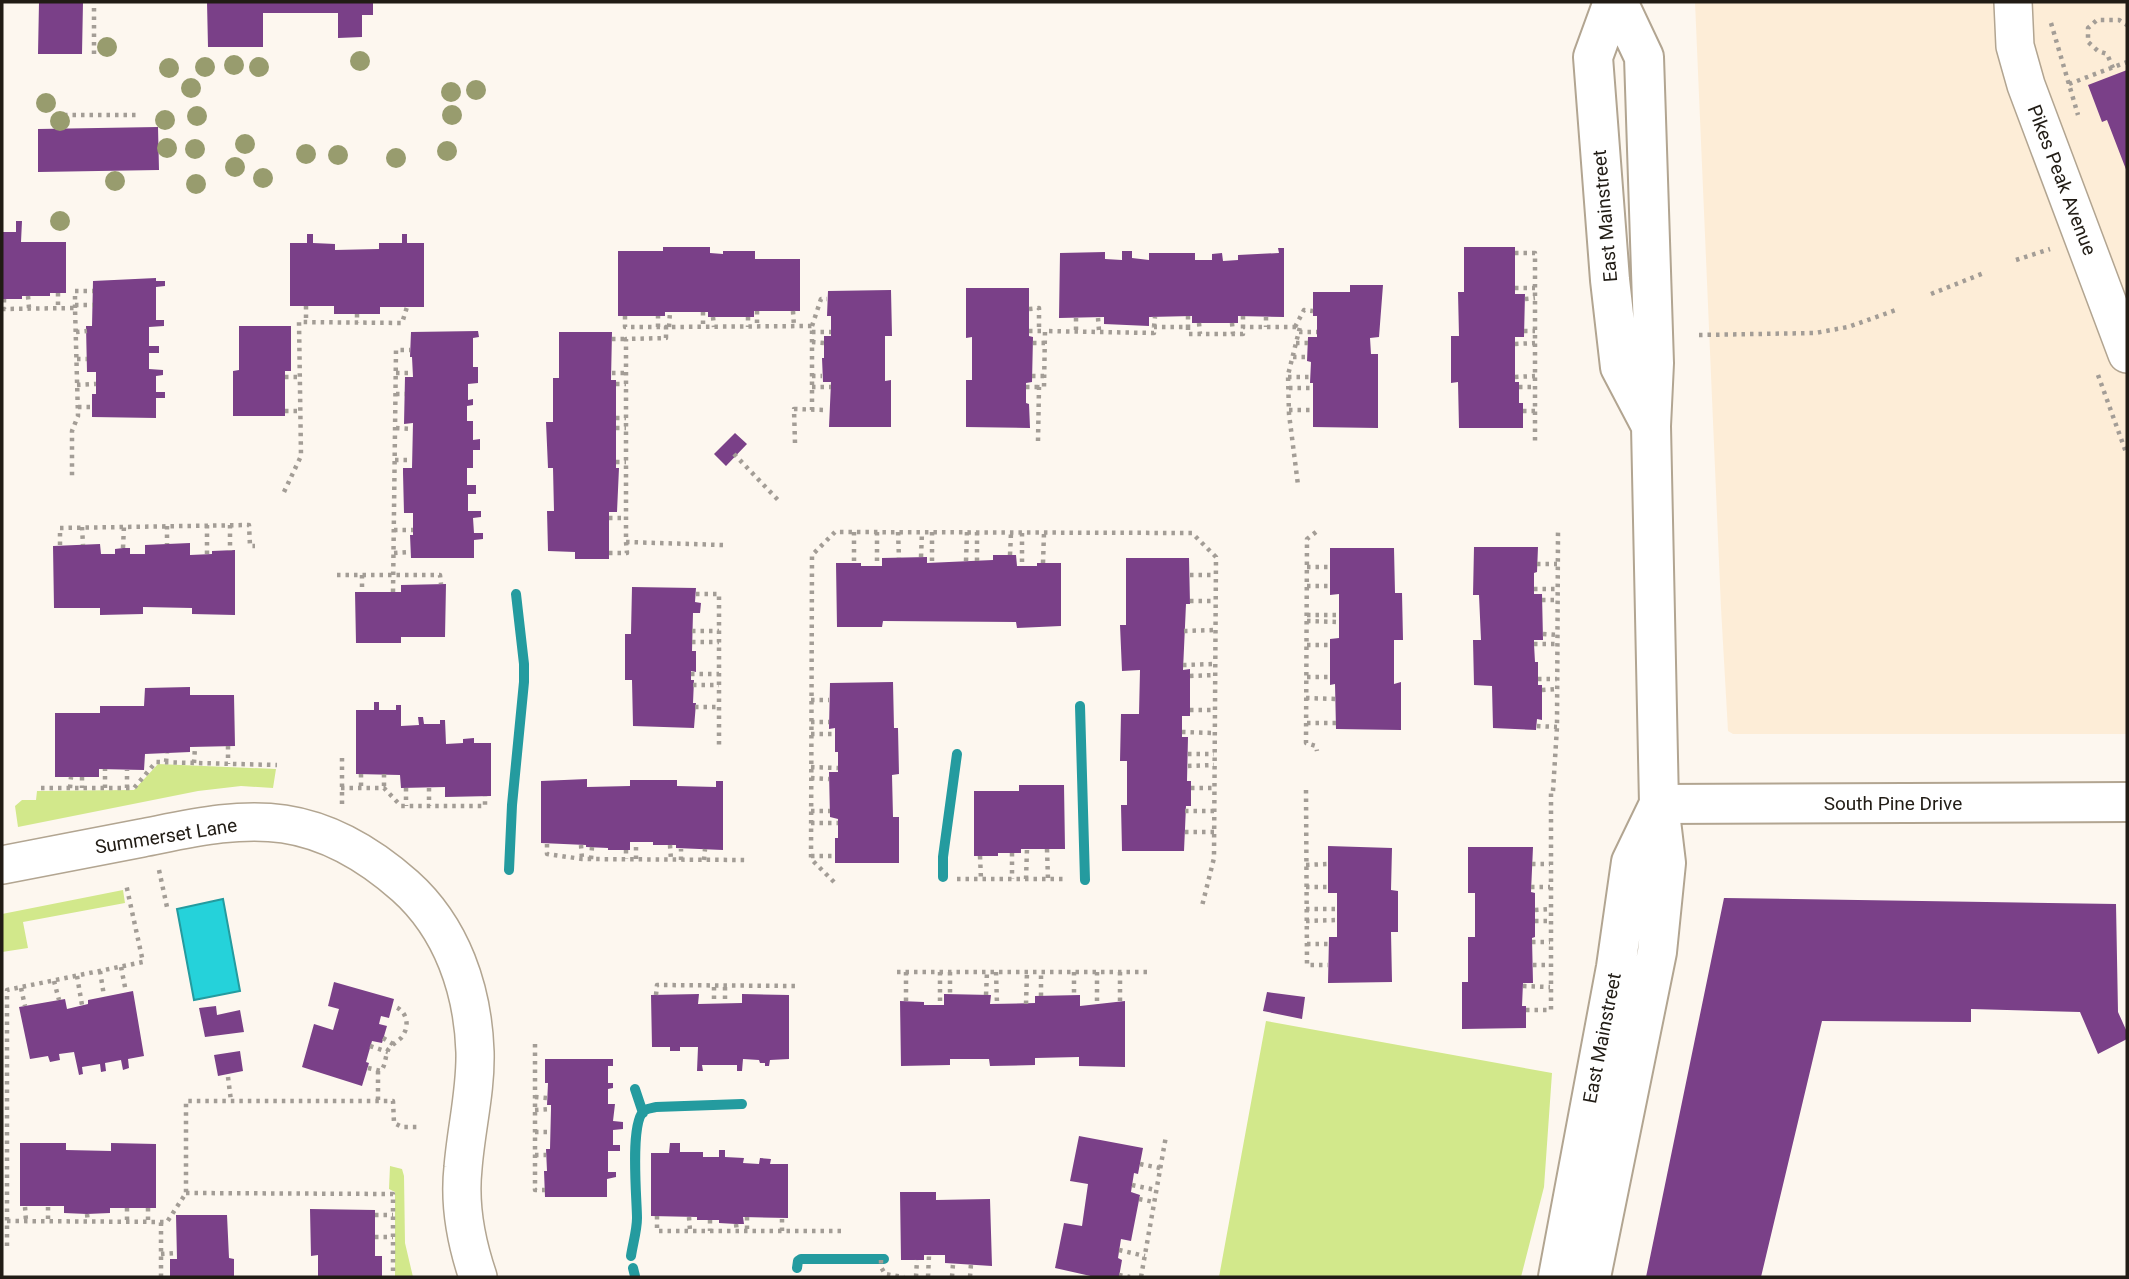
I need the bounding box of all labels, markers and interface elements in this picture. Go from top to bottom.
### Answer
street label: Pikes Peak Avenue [2023,101,2101,259]
street label: East Mainstreet [1588,149,1622,283]
street label: South Pine Drive [1824,792,1962,815]
street label: Summerset Lane [93,813,239,859]
street label: East Mainstreet [1578,971,1626,1105]

